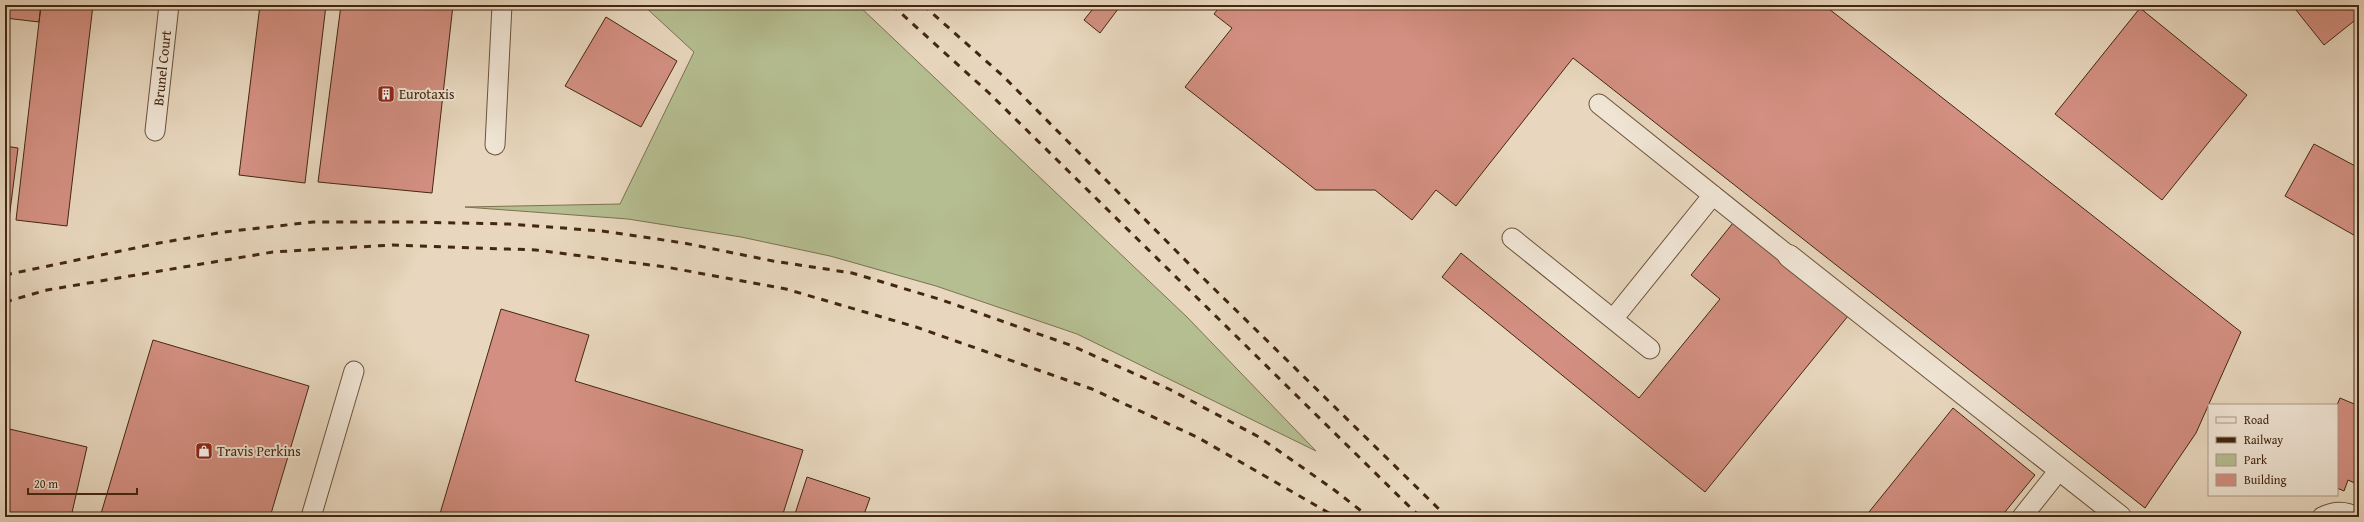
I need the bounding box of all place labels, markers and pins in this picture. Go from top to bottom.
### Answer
building icon: Eurotaxis [376,84,396,104]
place label: Eurotaxis [399,84,455,104]
shop icon: Travis Perkins [194,441,214,461]
place label: Travis Perkins [217,441,301,461]

